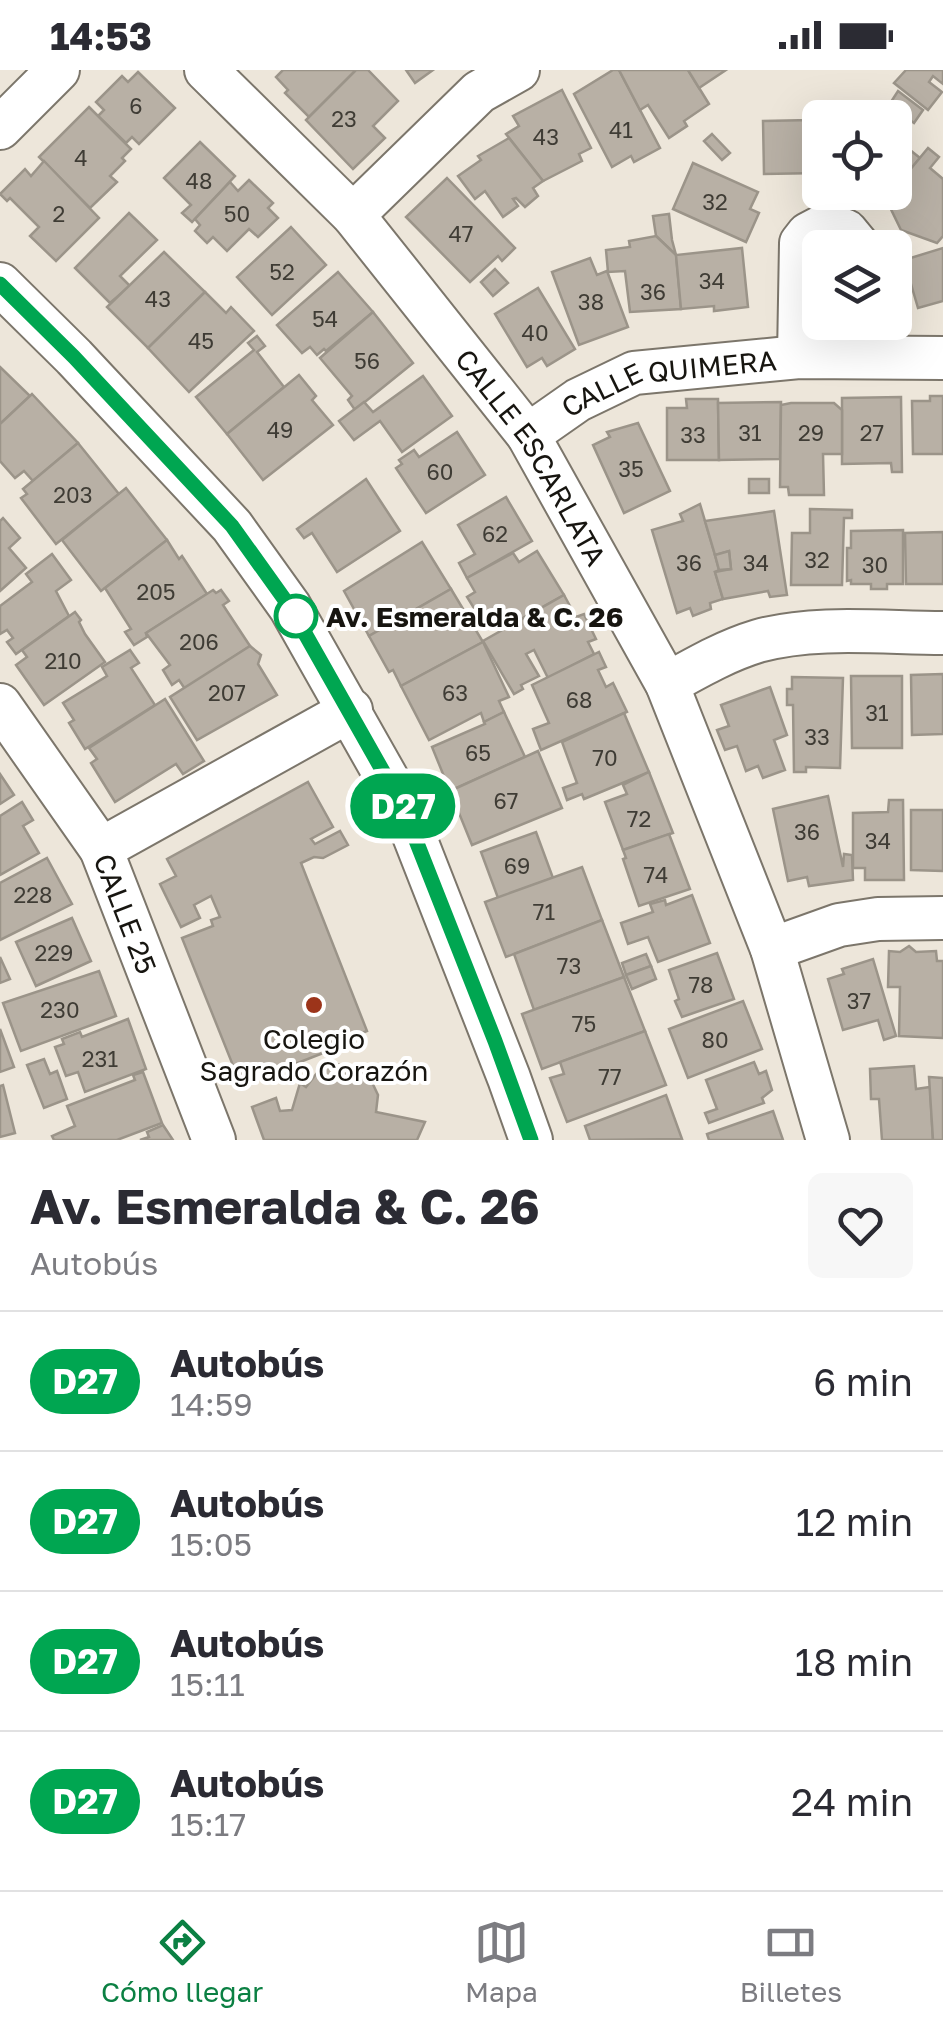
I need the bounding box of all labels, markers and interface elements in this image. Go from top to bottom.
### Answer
text: 14:53 [50,13,152,58]
house number: 6 [129,92,143,119]
map controls [802,100,912,340]
button: locate [802,100,912,210]
house number: 23 [331,105,357,132]
house number: 41 [609,116,633,143]
house number: 43 [533,123,559,150]
house number: 4 [74,144,88,171]
house number: 48 [186,167,212,194]
house number: 32 [702,188,728,215]
house number: 2 [53,200,65,227]
house number: 50 [224,200,250,227]
house number: 47 [448,220,474,247]
button: layers [802,230,912,340]
house number: 52 [269,258,295,285]
house number: 34 [699,267,725,294]
house number: 36 [640,278,666,305]
house number: 43 [145,285,171,312]
house number: 38 [578,288,604,315]
house number: 54 [312,305,338,332]
house number: 40 [521,319,549,346]
house number: 45 [188,327,214,354]
street label: CALLE ESCARLATA [449,342,614,571]
street label: CALLE QUIMERA [554,343,778,423]
house number: 56 [354,347,380,374]
house number: 49 [267,416,293,443]
house number: 31 [738,419,762,446]
house number: 29 [798,419,824,446]
house number: 27 [860,419,884,446]
house number: 33 [680,421,706,448]
house number: 35 [618,455,644,482]
house number: 60 [427,458,453,485]
house number: 203 [53,481,93,508]
house number: 62 [482,520,508,547]
house number: 32 [804,546,830,573]
house number: 36 [676,549,702,576]
house number: 34 [743,549,769,576]
house number: 30 [862,551,888,578]
house number: 205 [136,578,176,605]
marker: Av. Esmeralda & C. 26 [275,595,317,637]
place label: Av. Esmeralda & C. 26 [326,600,623,633]
house number: 206 [179,628,219,655]
house number: 210 [44,647,82,674]
house number: 207 [208,679,246,706]
house number: 63 [442,679,468,706]
house number: 68 [566,686,592,713]
house number: 31 [865,699,889,726]
house number: 33 [804,723,830,750]
house number: 65 [465,739,491,766]
house number: 70 [592,744,618,771]
line badge: D27 [346,774,460,838]
text: D27 [370,785,436,827]
house number: 67 [494,787,518,814]
house number: 72 [627,805,651,832]
house number: 36 [794,818,820,845]
house number: 34 [865,827,891,854]
street label: CALLE 25 [88,849,164,978]
house number: 69 [504,852,530,879]
house number: 74 [643,861,669,888]
house number: 228 [14,881,52,908]
house number: 71 [533,898,555,925]
house number: 229 [35,939,73,966]
house number: 73 [557,952,581,979]
house number: 78 [688,971,714,998]
house number: 37 [847,987,871,1014]
marker: Colegio Sagrado Corazón [303,994,325,1016]
house number: 230 [40,996,80,1023]
house number: 75 [572,1010,596,1037]
place label: Colegio Sagrado Corazón [199,1022,429,1087]
house number: 80 [701,1026,729,1053]
house number: 231 [82,1045,118,1072]
house number: 77 [598,1063,622,1090]
button: heart [808,1173,913,1278]
text: Av. Esmeralda & C. 26 [30,1177,540,1235]
text: Autobús [30,1244,158,1282]
text: Autobús [170,1340,324,1385]
text: 6 min [813,1359,913,1404]
text: D27 [52,1360,118,1402]
text: 14:59 [170,1385,253,1423]
text: Autobús [170,1480,324,1525]
text: 12 min [796,1499,913,1544]
text: D27 [52,1500,118,1542]
text: 15:05 [170,1525,252,1563]
text: Autobús [170,1620,324,1665]
text: 18 min [795,1639,913,1684]
text: D27 [52,1640,118,1682]
text: 15:11 [170,1665,245,1703]
text: Autobús [170,1760,324,1805]
text: 24 min [791,1779,913,1824]
text: D27 [52,1780,118,1822]
text: 15:17 [170,1805,246,1843]
tab: Cómo llegar [101,1915,263,2008]
tab: Mapa [465,1915,538,2008]
tab: Billetes [740,1915,842,2008]

